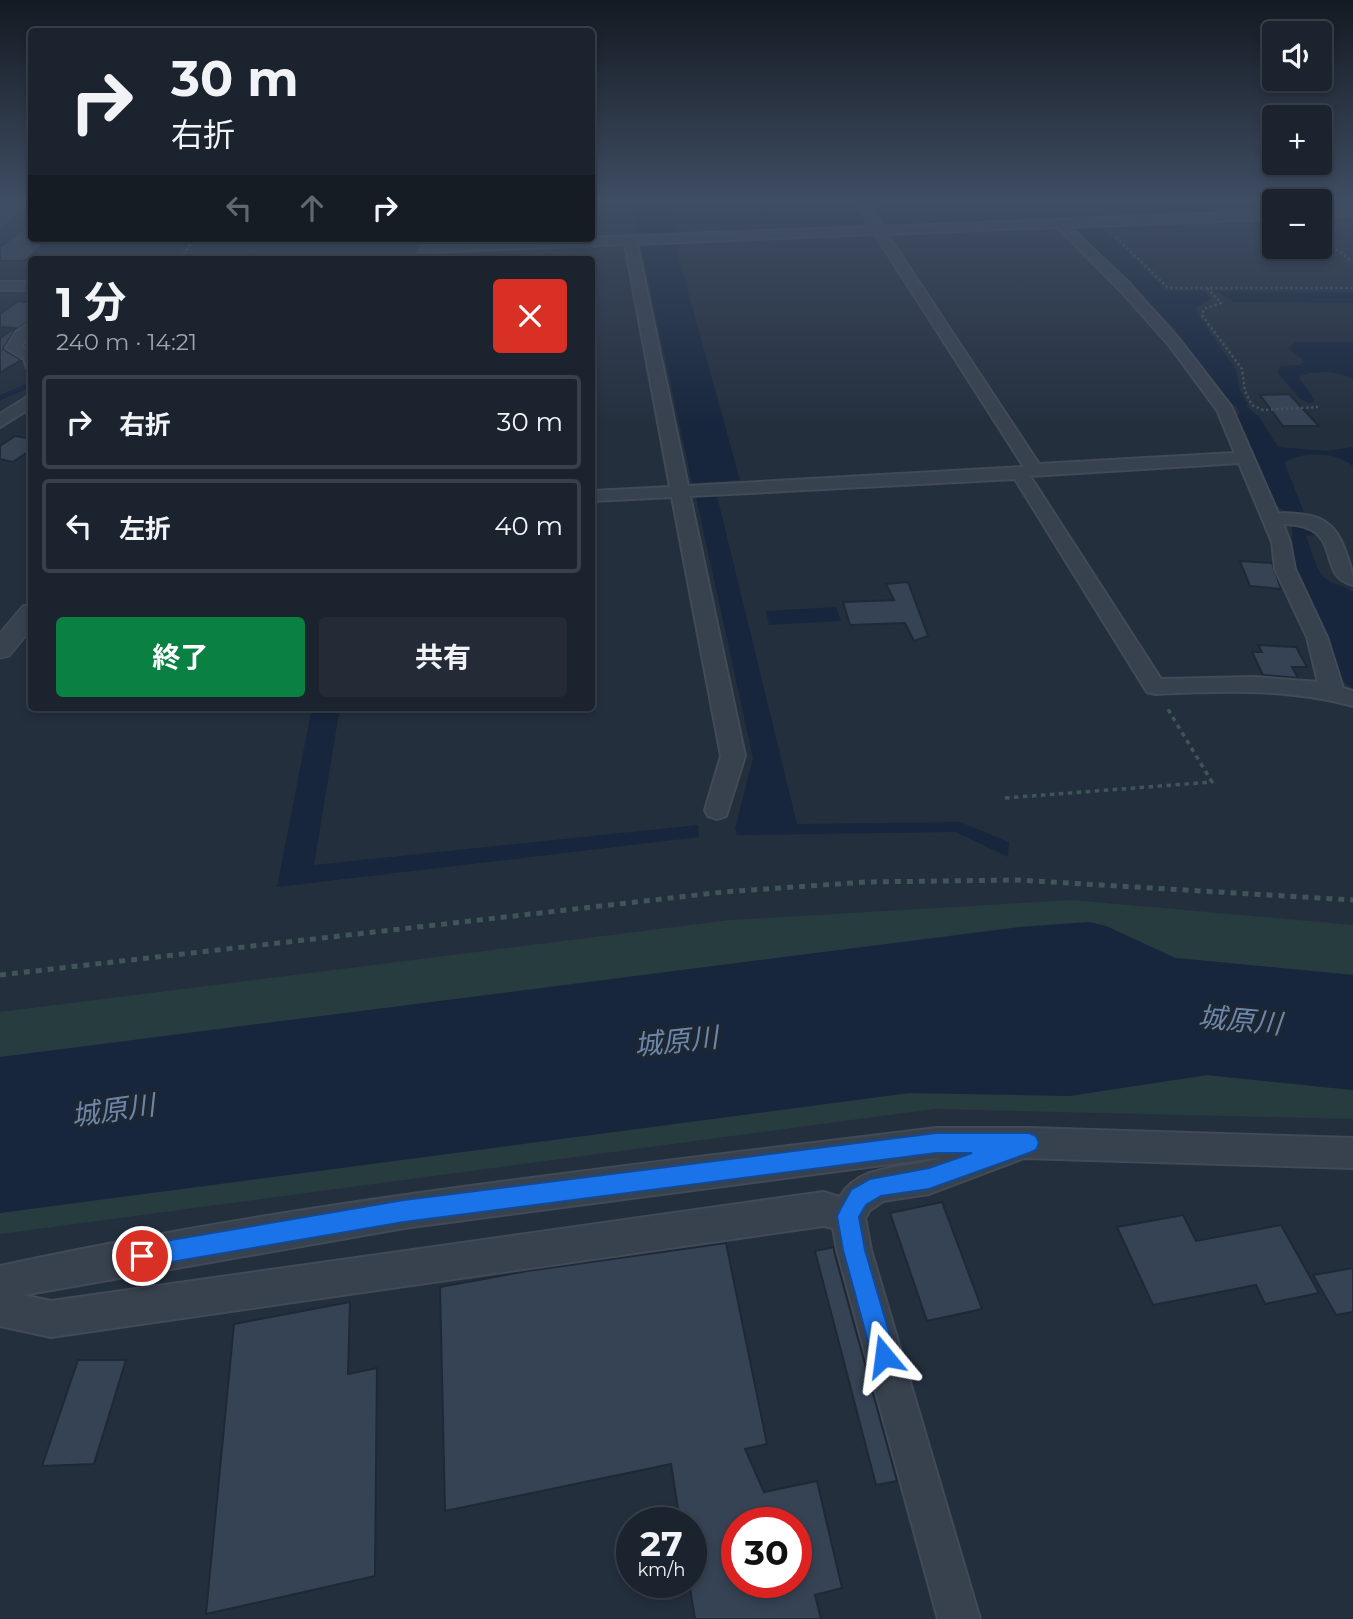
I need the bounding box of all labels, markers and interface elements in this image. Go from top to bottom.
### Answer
map controls [1262,21,1332,259]
button: sound [1262,21,1332,91]
text: 30 m [171,49,299,108]
icon: right [56,56,147,147]
button: + [1262,105,1332,175]
text: 右折 [171,115,235,154]
icon: left [220,189,258,227]
icon: ahead [293,189,331,227]
icon: right [366,189,404,227]
button: − [1262,189,1332,259]
text: 1 分 [56,276,126,328]
button: close [493,279,567,353]
text: 240 m · 14:21 [56,328,197,356]
icon: right [60,403,98,441]
text: 30 m [497,406,563,438]
text: 右折 [119,409,171,441]
icon: left [60,507,98,545]
text: 40 m [494,510,563,542]
text: 左折 [119,513,171,545]
button: 終了 [56,617,305,697]
button: 共有 [319,617,567,697]
water label: 城原川 [1197,999,1286,1041]
water label: 城原川 [632,1019,723,1062]
water label: 城原川 [69,1087,160,1133]
pin [112,1226,172,1286]
icon: arrive [123,1237,161,1275]
position arrow [847,1319,921,1393]
speed limit sign: 30 [721,1507,812,1598]
text: 27 [640,1522,683,1565]
text: km/h [637,1559,686,1581]

